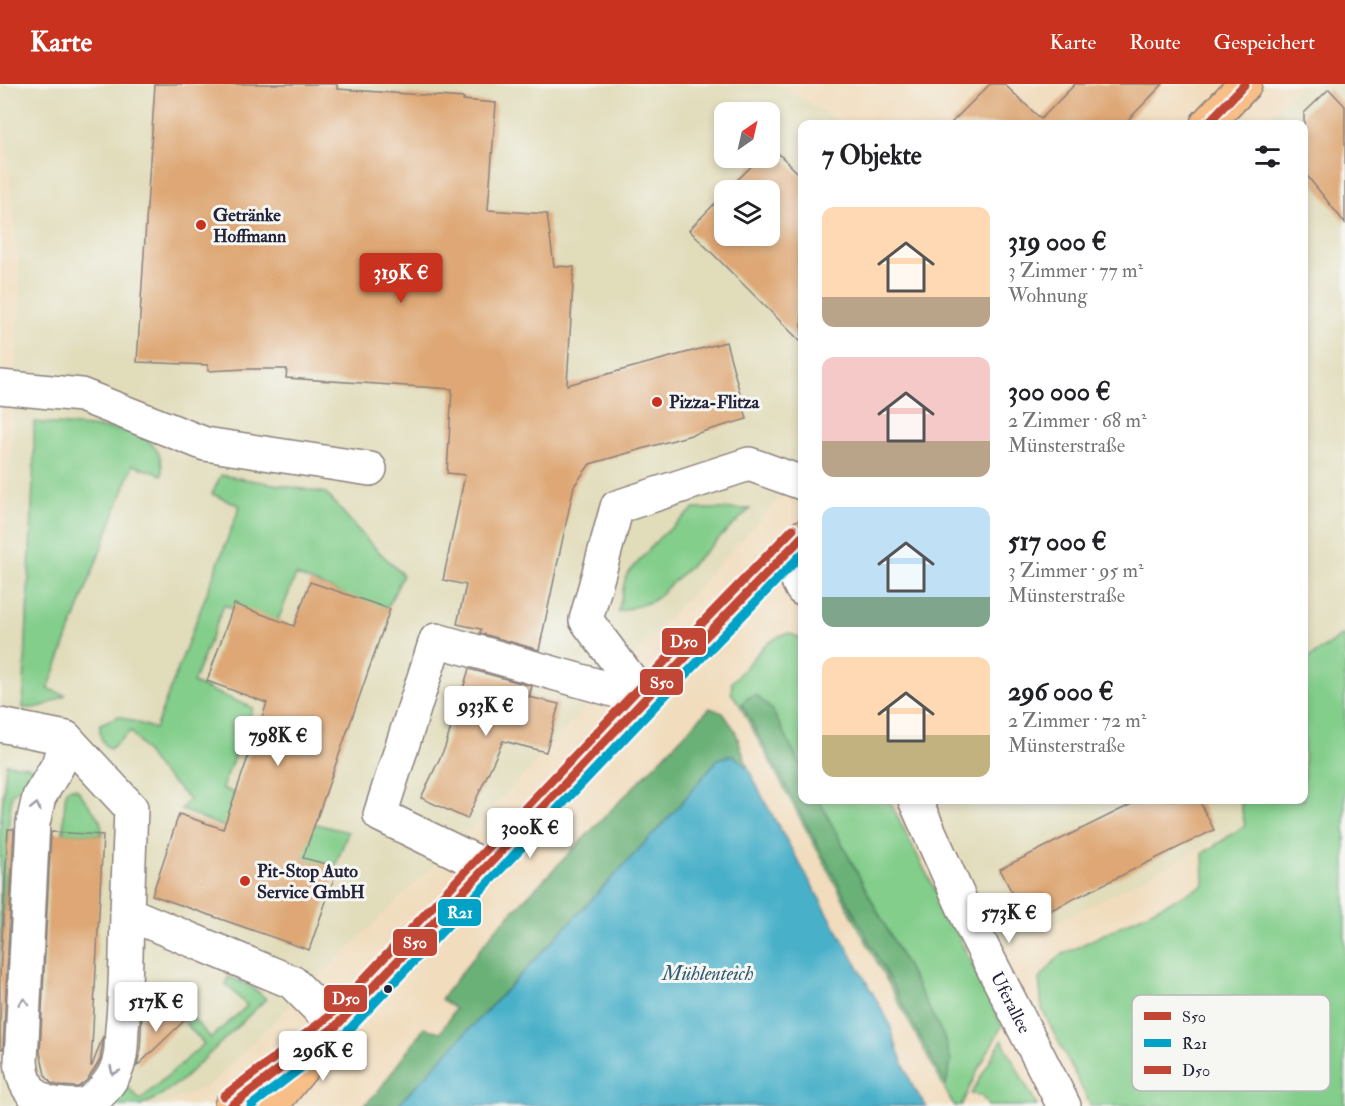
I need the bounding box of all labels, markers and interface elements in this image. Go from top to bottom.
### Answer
text: Karte [30,25,92,60]
text: Karte [1050,29,1096,56]
text: Route [1129,29,1181,56]
text: Gespeichert [1214,29,1315,56]
north arrow [714,102,780,168]
map controls [714,102,780,246]
text: 7 Objekte [822,140,922,172]
icon: filters [1251,140,1284,173]
button: layers [714,180,780,246]
place label: Getränke Hoffmann [213,204,287,248]
marker: Getränke Hoffmann [194,218,208,232]
text: 319 000 € [1008,226,1107,258]
icon: home [870,231,942,303]
pin: 319K € [352,253,450,304]
text: 3 Zimmer · 77 m² [1008,258,1143,283]
text: 319K € [374,260,428,285]
text: Wohnung [1008,283,1087,308]
text: 300 000 € [1008,376,1111,408]
icon: home [870,381,942,453]
place label: Pizza-Flitza [669,391,760,414]
marker: Pizza-Flitza [650,395,664,409]
text: 2 Zimmer · 68 m² [1008,408,1147,433]
text: Münsterstraße [1008,433,1125,458]
text: 517 000 € [1008,526,1107,558]
icon: home [870,531,942,603]
text: 3 Zimmer · 95 m² [1008,558,1144,583]
text: Münsterstraße [1008,583,1125,608]
line badge: D50 [661,627,707,656]
text: D50 [670,632,698,652]
line badge: S50 [639,668,684,696]
text: S50 [650,673,674,693]
text: 296 000 € [1008,676,1114,708]
icon: home [870,681,942,753]
pin: 933K € [437,686,535,737]
text: 933K € [458,693,514,718]
text: 2 Zimmer · 72 m² [1008,708,1146,733]
pin: 798K € [229,716,327,767]
text: 798K € [249,723,307,748]
text: Münsterstraße [1008,733,1125,758]
one-way arrow [29,803,42,813]
pin: 300K € [481,808,579,859]
text: 300K € [501,815,559,840]
place label: Pit-Stop Auto Service GmbH [257,860,365,904]
marker: Pit-Stop Auto Service GmbH [238,874,252,888]
pin: 573K € [960,893,1058,944]
line badge: R21 [437,898,482,927]
text: 573K € [981,900,1037,925]
text: R21 [447,903,473,923]
line badge: S50 [392,928,438,957]
text: S50 [403,933,427,953]
water label: Mühlenteich [661,961,754,986]
street label: Uferallee [985,968,1036,1038]
pin: 517K € [107,982,205,1033]
unlabelled marker [382,983,394,995]
line badge: D50 [323,984,368,1013]
text: 517K € [129,989,184,1014]
text: D50 [332,989,360,1009]
legend [1132,995,1330,1091]
one-way arrow [18,997,31,1006]
text: S50 [1182,1007,1206,1027]
pin: 296K € [274,1031,372,1082]
text: R21 [1182,1034,1207,1054]
text: 296K € [293,1038,353,1063]
text: D50 [1182,1061,1210,1081]
one-way arrow [110,1065,122,1076]

